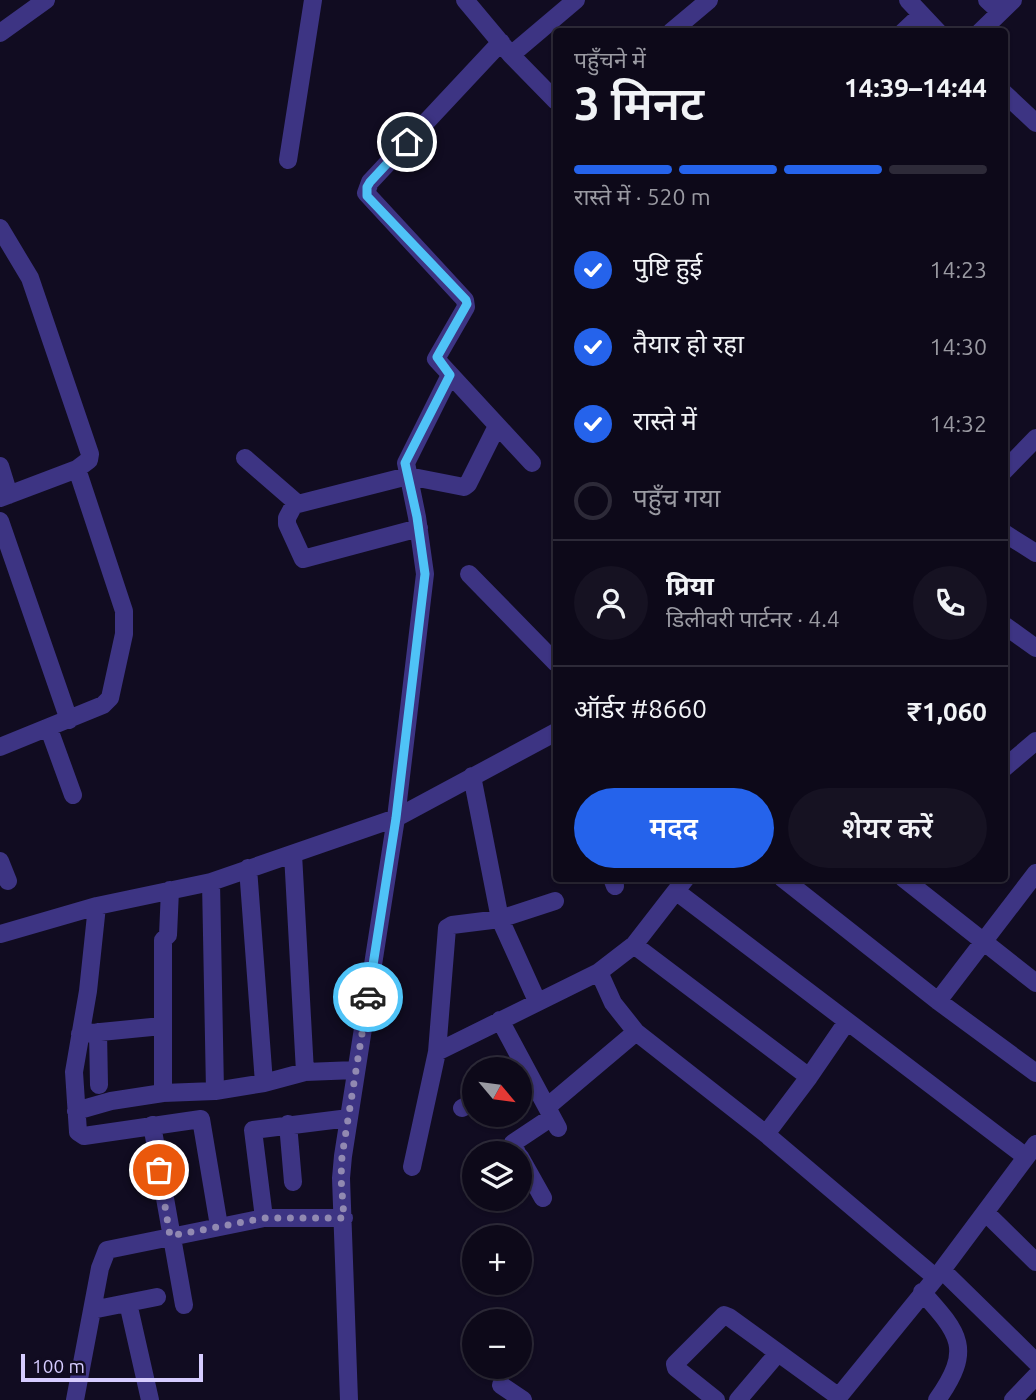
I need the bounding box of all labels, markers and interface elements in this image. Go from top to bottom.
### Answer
text: पहुँचने में [574,47,646,72]
text: 14:39–14:44 [844,73,987,102]
text: 3 मिनट [574,77,704,129]
pin [377,112,437,172]
icon: home [388,123,426,161]
text: रास्ते में · 520 m [574,184,711,209]
icon: check [574,251,612,289]
text: पुष्टि हुई [633,252,702,281]
text: 14:23 [929,257,987,282]
icon: check [574,328,612,366]
text: तैयार हो रहा [633,329,744,358]
text: 14:30 [929,334,987,359]
icon: check [574,405,612,443]
text: रास्ते में [633,406,697,435]
text: 14:32 [929,411,987,436]
text: पहुँच गया [633,483,721,512]
button: person [574,566,648,640]
button: phone [913,566,987,640]
text: प्रिया [666,571,714,600]
text: डिलीवरी पार्टनर · 4.4 [666,606,840,631]
text: ऑर्डर #8660 [574,694,707,723]
text: ₹1,060 [907,697,987,726]
button: मदद [574,788,774,868]
button: शेयर करें [788,788,987,868]
courier [333,962,403,1032]
icon: car [349,978,387,1016]
north arrow [462,1057,532,1127]
map controls [462,1057,532,1379]
pin [129,1140,189,1200]
button: layers [462,1141,532,1211]
icon: bag [140,1151,178,1189]
button: + [462,1225,532,1295]
button: − [462,1309,532,1379]
scale bar [21,1351,203,1383]
text: 100 m [32,1355,85,1377]

